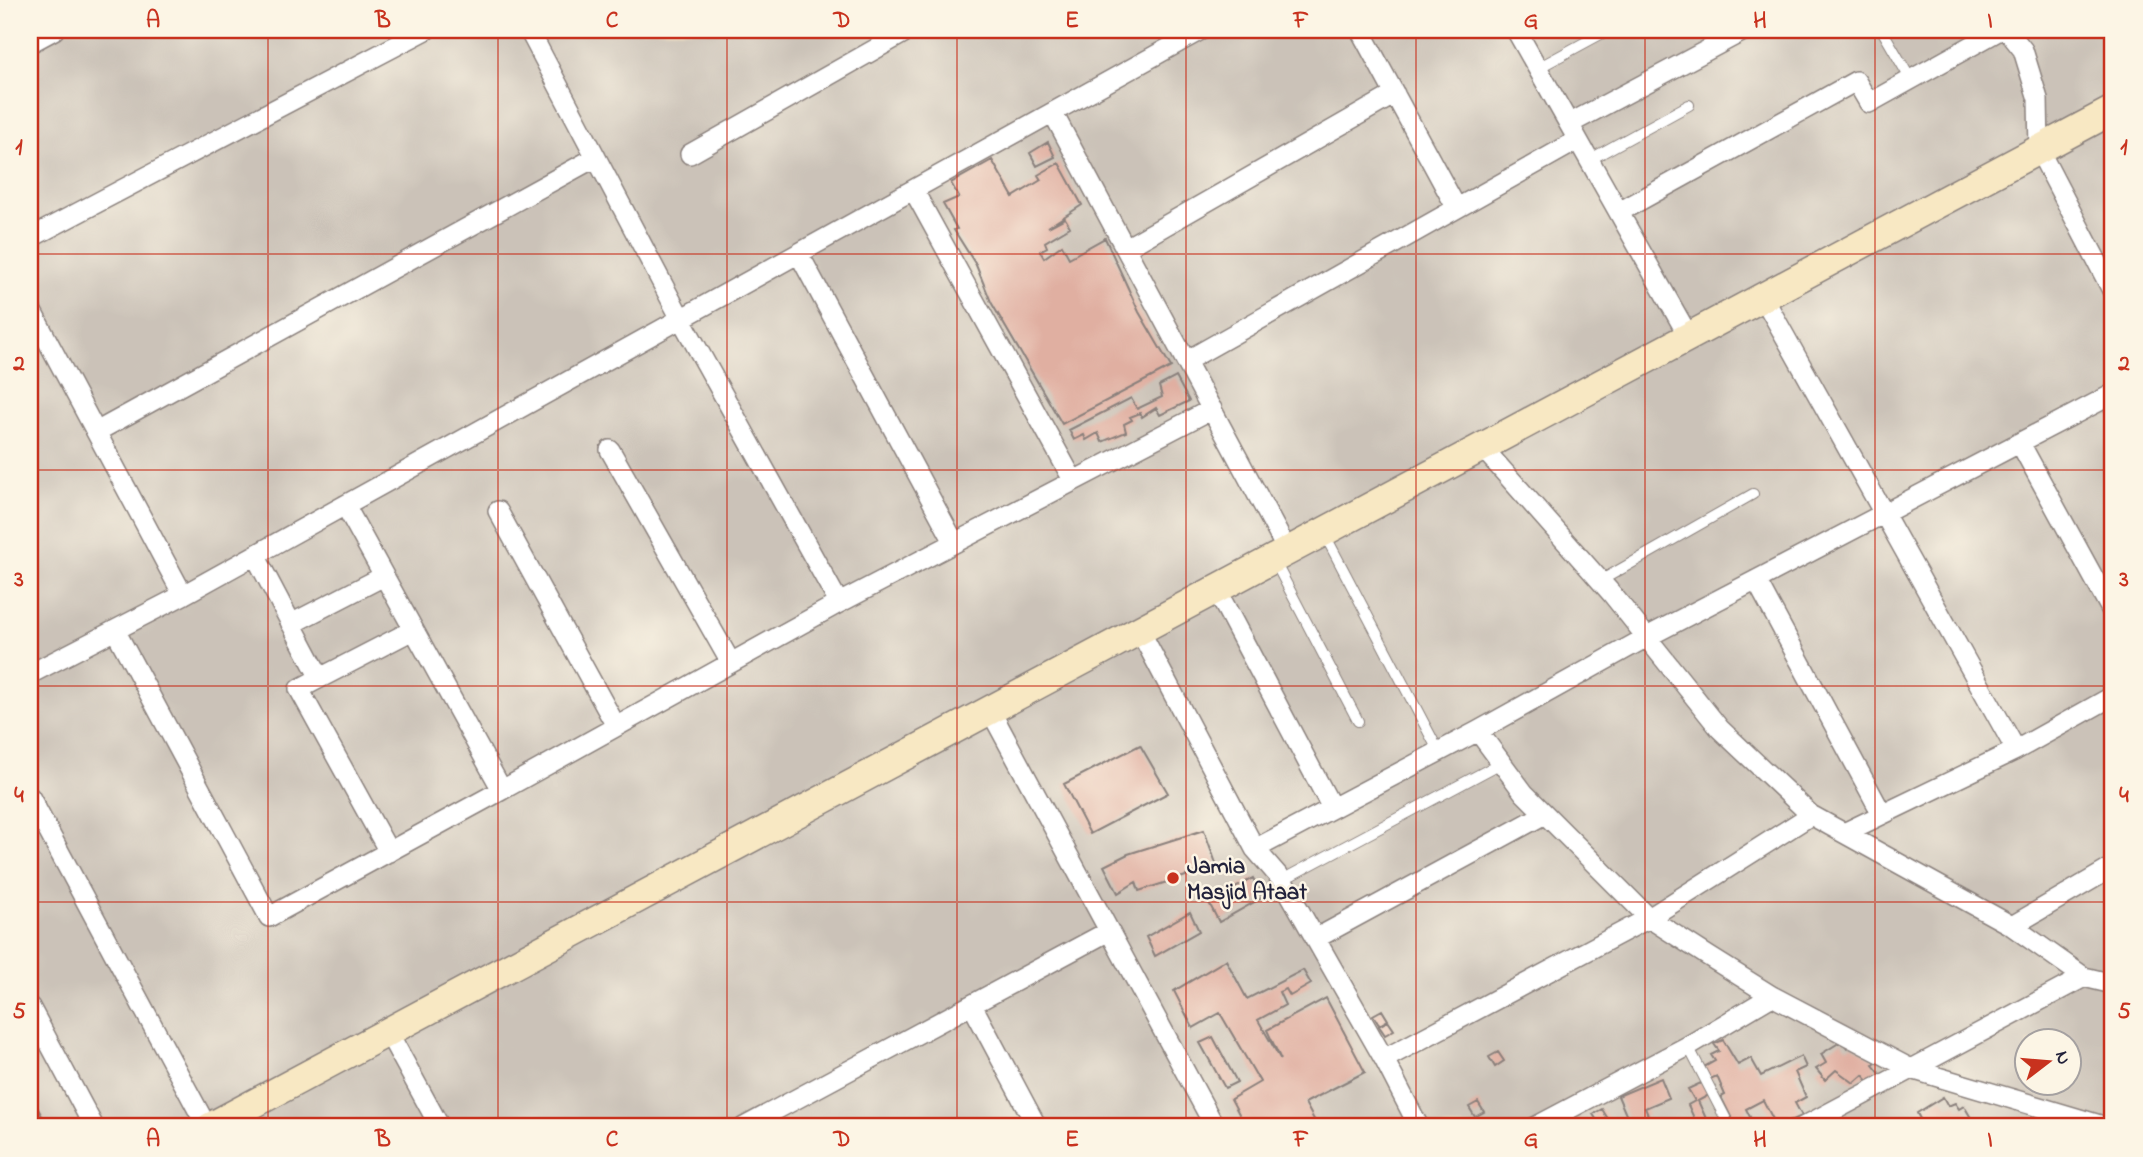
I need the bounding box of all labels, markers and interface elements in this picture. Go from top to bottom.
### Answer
text: A [146,5,160,38]
text: B [374,5,391,38]
text: C [606,5,619,38]
text: D [833,5,850,38]
text: E [1065,5,1079,38]
text: F [1293,5,1309,38]
text: G [1524,5,1538,38]
text: H [1753,5,1767,38]
text: I [1987,5,1993,38]
text: 1 [15,132,23,165]
text: 1 [2120,132,2128,165]
text: 2 [12,348,25,381]
text: 2 [2117,348,2130,381]
text: 3 [13,564,24,597]
text: 3 [2118,564,2129,597]
text: 4 [14,780,24,813]
text: 4 [2119,780,2129,813]
place label: Jamia Masjid Ataat [1187,851,1307,910]
marker: Jamia Masjid Ataat [1165,870,1181,886]
text: 5 [12,996,26,1029]
text: 5 [2117,996,2131,1029]
north arrow [2014,1028,2084,1098]
text: N [2047,1048,2077,1068]
text: A [146,1124,160,1157]
text: B [374,1124,391,1157]
text: C [606,1124,619,1157]
text: D [833,1124,850,1157]
text: E [1065,1124,1079,1157]
text: F [1293,1124,1309,1157]
text: G [1524,1124,1538,1157]
text: H [1753,1124,1767,1157]
text: I [1987,1124,1993,1157]

